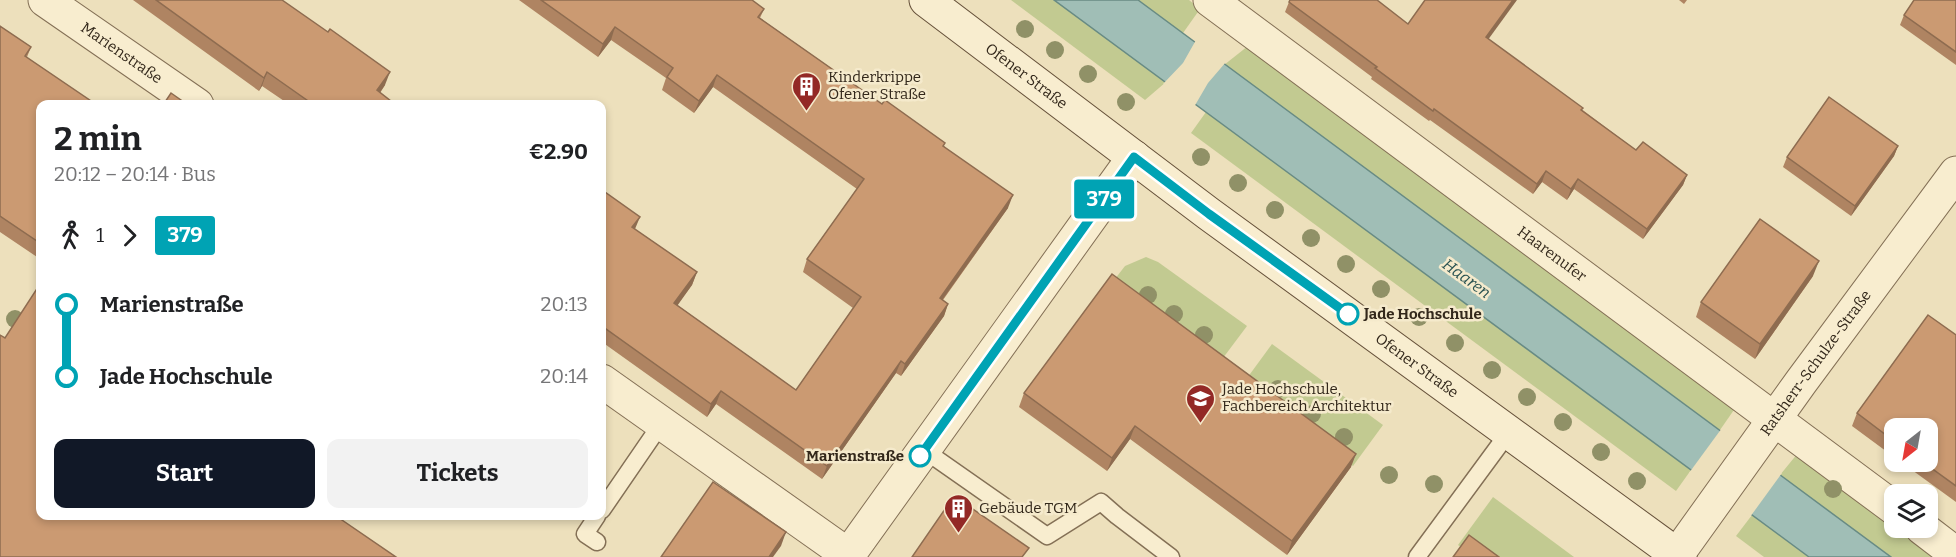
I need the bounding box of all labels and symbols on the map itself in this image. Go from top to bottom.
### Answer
street label: Marienstraße [77,19,166,87]
street label: Ofener Straße [982,39,1071,113]
place label: Kinderkrippe Ofener Straße [828,68,926,103]
building icon: Kinderkrippe Ofener Straße [791,70,823,112]
line badge: 379 [1070,180,1138,218]
street label: Haarenufer [1514,223,1590,286]
water label: Haaren [1439,255,1494,302]
street label: Ratsherr-Schulze-Straße [1757,287,1875,439]
marker: Jade Hochschule [1337,303,1359,325]
place label: Jade Hochschule [1363,305,1482,323]
street label: Ofener Straße [1372,329,1462,402]
place label: Jade Hochschule, Fachbereich Architektur [1221,380,1392,415]
school or university icon: Jade Hochschule, Fachbereich Architektur [1185,382,1217,424]
north arrow [1884,418,1938,472]
marker: Marienstraße [909,445,931,467]
place label: Marienstraße [806,447,904,465]
building icon: Gebäude TGM [942,492,974,534]
place label: Gebäude TGM [979,499,1077,517]

